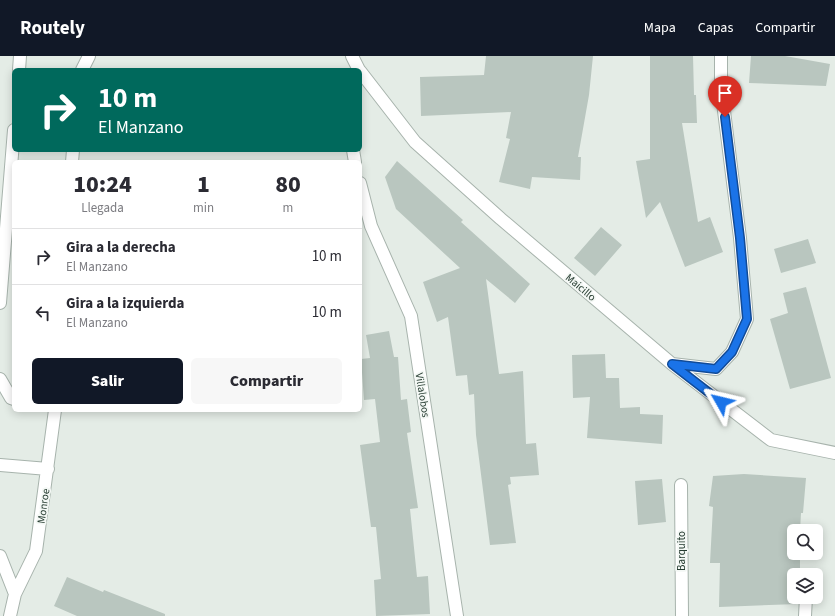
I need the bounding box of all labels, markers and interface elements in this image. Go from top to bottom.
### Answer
text: Routely [20,15,85,42]
text: Mapa [644,18,676,38]
text: Capas [698,18,733,38]
text: Compartir [755,18,815,38]
pin [708,76,742,117]
text: 10 m [98,78,157,118]
icon: arrive [714,82,736,104]
icon: right [32,84,84,136]
text: El Manzano [98,115,184,140]
text: 10:24 [73,167,132,202]
text: 1 [197,167,210,202]
text: 80 [275,167,301,202]
text: Llegada [81,199,124,217]
text: min [193,199,214,217]
text: m [283,199,293,217]
text: Gira a la derecha [66,237,176,258]
icon: right [32,246,54,268]
text: 10 m [312,246,342,267]
text: El Manzano [66,258,128,276]
street label: Maicillo [562,270,599,305]
text: Gira a la izquierda [66,293,185,314]
icon: left [32,302,54,324]
text: 10 m [312,302,342,323]
text: El Manzano [66,314,128,332]
button: Salir [32,358,183,404]
button: Compartir [191,358,342,404]
street label: Villalobos [412,372,433,419]
position arrow [700,381,742,423]
street label: Monroe [34,487,53,524]
map controls [787,524,823,604]
button: search [787,524,823,560]
street label: Barquito [674,531,689,571]
button: layers [787,568,823,604]

